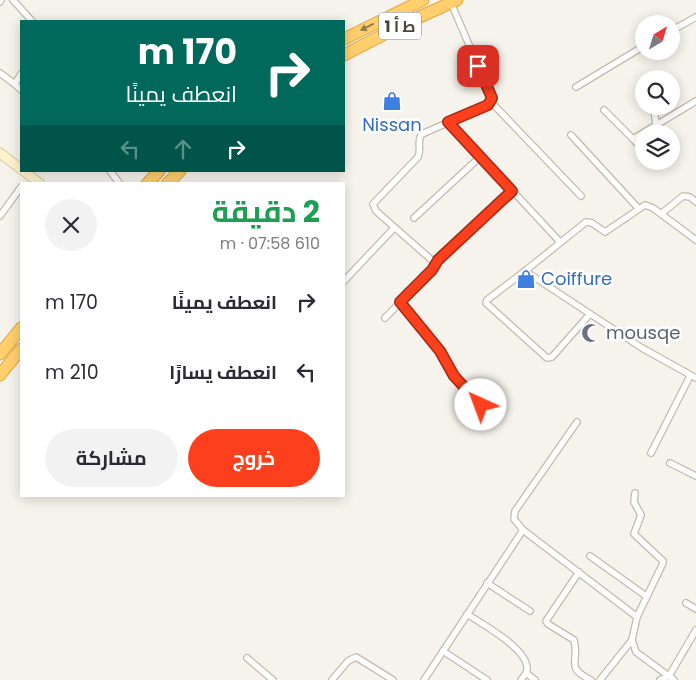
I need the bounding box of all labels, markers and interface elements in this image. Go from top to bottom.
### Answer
road number: ط أ 1 [379,12,421,40]
north arrow [635,15,680,60]
map controls [635,15,680,170]
one-way arrow [360,23,375,31]
text: 170 m [138,27,237,76]
icon: right [255,40,320,105]
pin [457,45,499,87]
icon: arrive [464,52,492,80]
button: search [635,70,680,115]
text: انعطف يمينًا [126,79,237,110]
shop icon: Nissan [381,90,403,112]
place label: Nissan [362,112,422,137]
button: layers [635,125,680,170]
icon: left [116,135,144,163]
icon: ahead [169,135,197,163]
icon: right [222,135,250,163]
text: 2 دقيقة [212,190,320,233]
button: close [45,199,97,251]
text: 610 m · 07:58 [220,232,320,255]
place label: Coiffure [541,266,612,291]
shop icon: Coiffure [515,268,537,290]
icon: right [292,288,320,316]
text: 170 m [45,289,98,316]
text: انعطف يمينًا [172,289,277,316]
place label: mousqe [606,320,680,345]
mosque icon: mousqe [580,322,602,344]
icon: left [292,358,320,386]
text: 210 m [45,359,99,386]
text: انعطف يسارًا [169,359,277,386]
position arrow [454,378,506,430]
button: مشاركة [45,429,178,487]
button: خروج [188,429,320,487]

